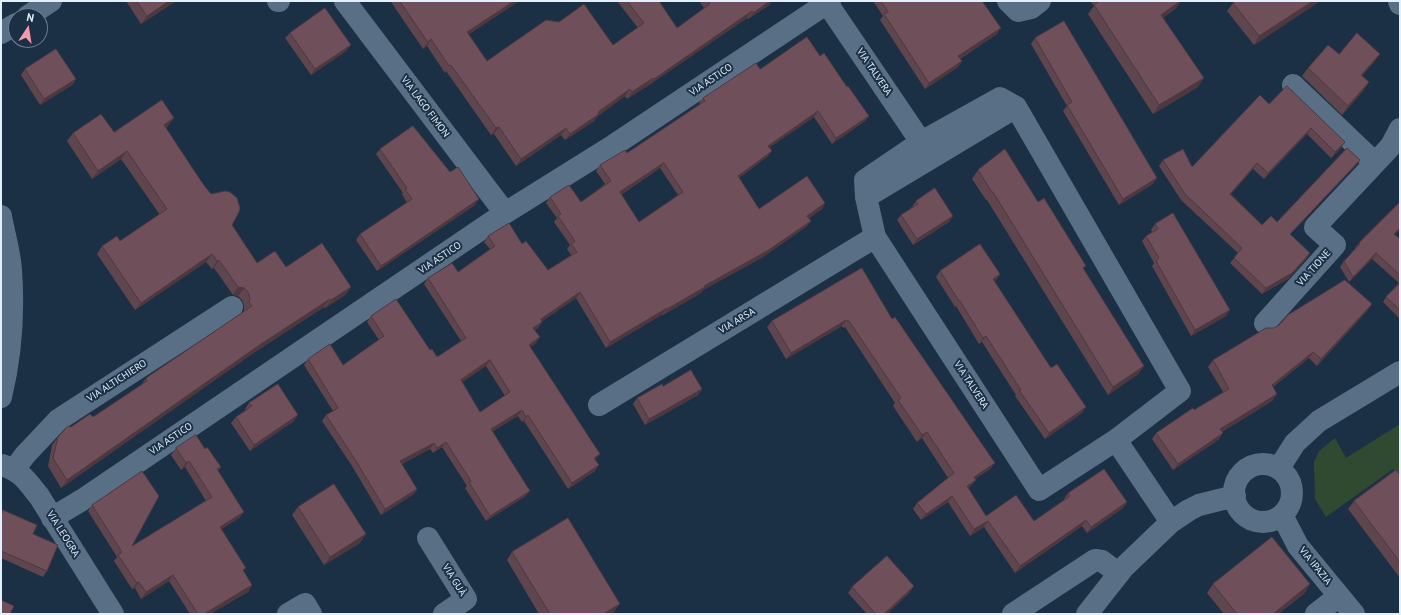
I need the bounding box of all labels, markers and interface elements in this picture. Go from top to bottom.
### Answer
north arrow [8,8,48,48]
text: N [25,10,35,25]
street label: VIA TALVERA [854,46,894,98]
street label: VIA ASTICO [687,61,735,99]
street label: VIA LAGO FIMON [398,74,452,140]
street label: VIA ASTICO [416,239,464,277]
street label: VIA TIONE [1295,247,1333,289]
street label: VIA ARSA [717,306,757,336]
street label: VIA ALTICHIERO [85,357,149,405]
street label: VIA TALVERA [951,359,991,411]
street label: VIA ASTICO [147,420,195,458]
street label: VIA LEOGRA [44,509,82,559]
street label: VIA IPAZIA [1296,545,1334,587]
street label: VIA GUÀ [439,562,469,598]

